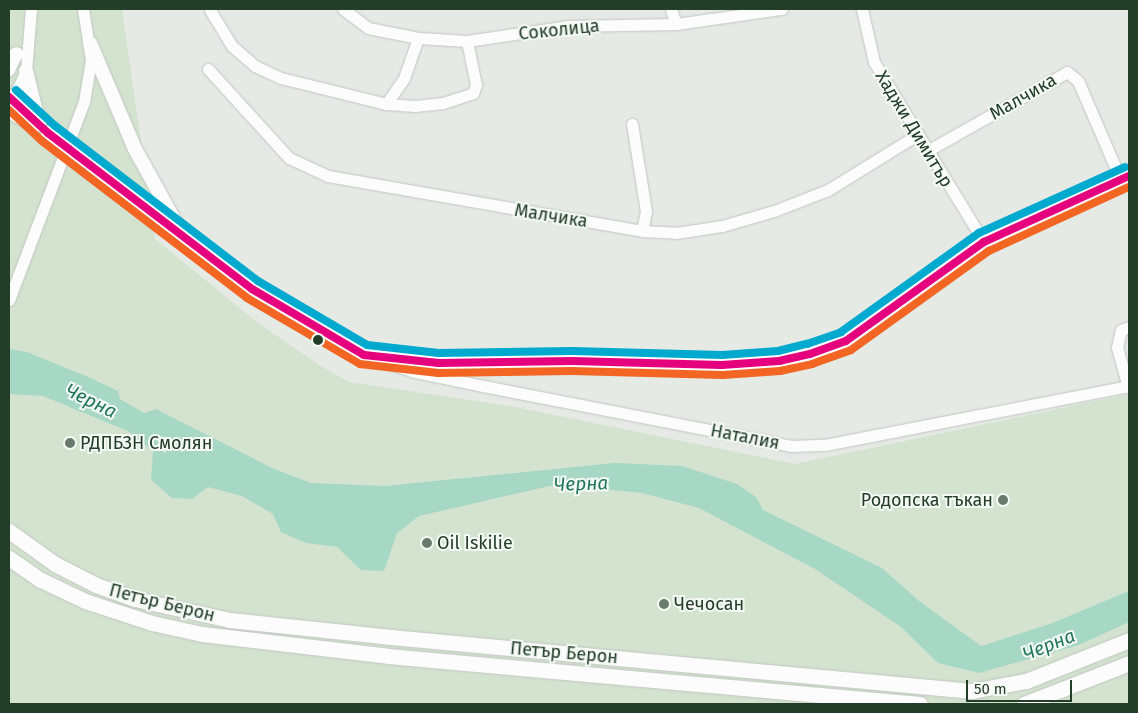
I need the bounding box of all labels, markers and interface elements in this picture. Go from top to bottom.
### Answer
street label: Соколица [517,15,601,45]
street label: Хаджи Димитър [871,67,957,191]
street label: Малчика [986,69,1060,125]
street label: Малчика [513,200,589,232]
unlabelled marker [313,335,323,345]
water label: Черна [62,379,120,423]
street label: Наталия [709,420,781,454]
place label: РДПБЗН Смолян [80,432,212,454]
marker: РДПБЗН Смолян [64,437,76,449]
water label: Черна [553,472,609,496]
place label: Родопска тъкан [861,489,993,511]
marker: Родопска тъкан [997,494,1009,506]
place label: Oil Iskilie [437,532,513,554]
marker: Oil Iskilie [421,537,433,549]
street label: Петър Берон [107,579,217,627]
place label: Чечосан [674,593,744,615]
marker: Чечосан [658,598,670,610]
water label: Черна [1020,624,1078,666]
street label: Петър Берон [509,638,619,668]
scale bar [968,670,1074,702]
text: 50 m [974,680,1007,698]

